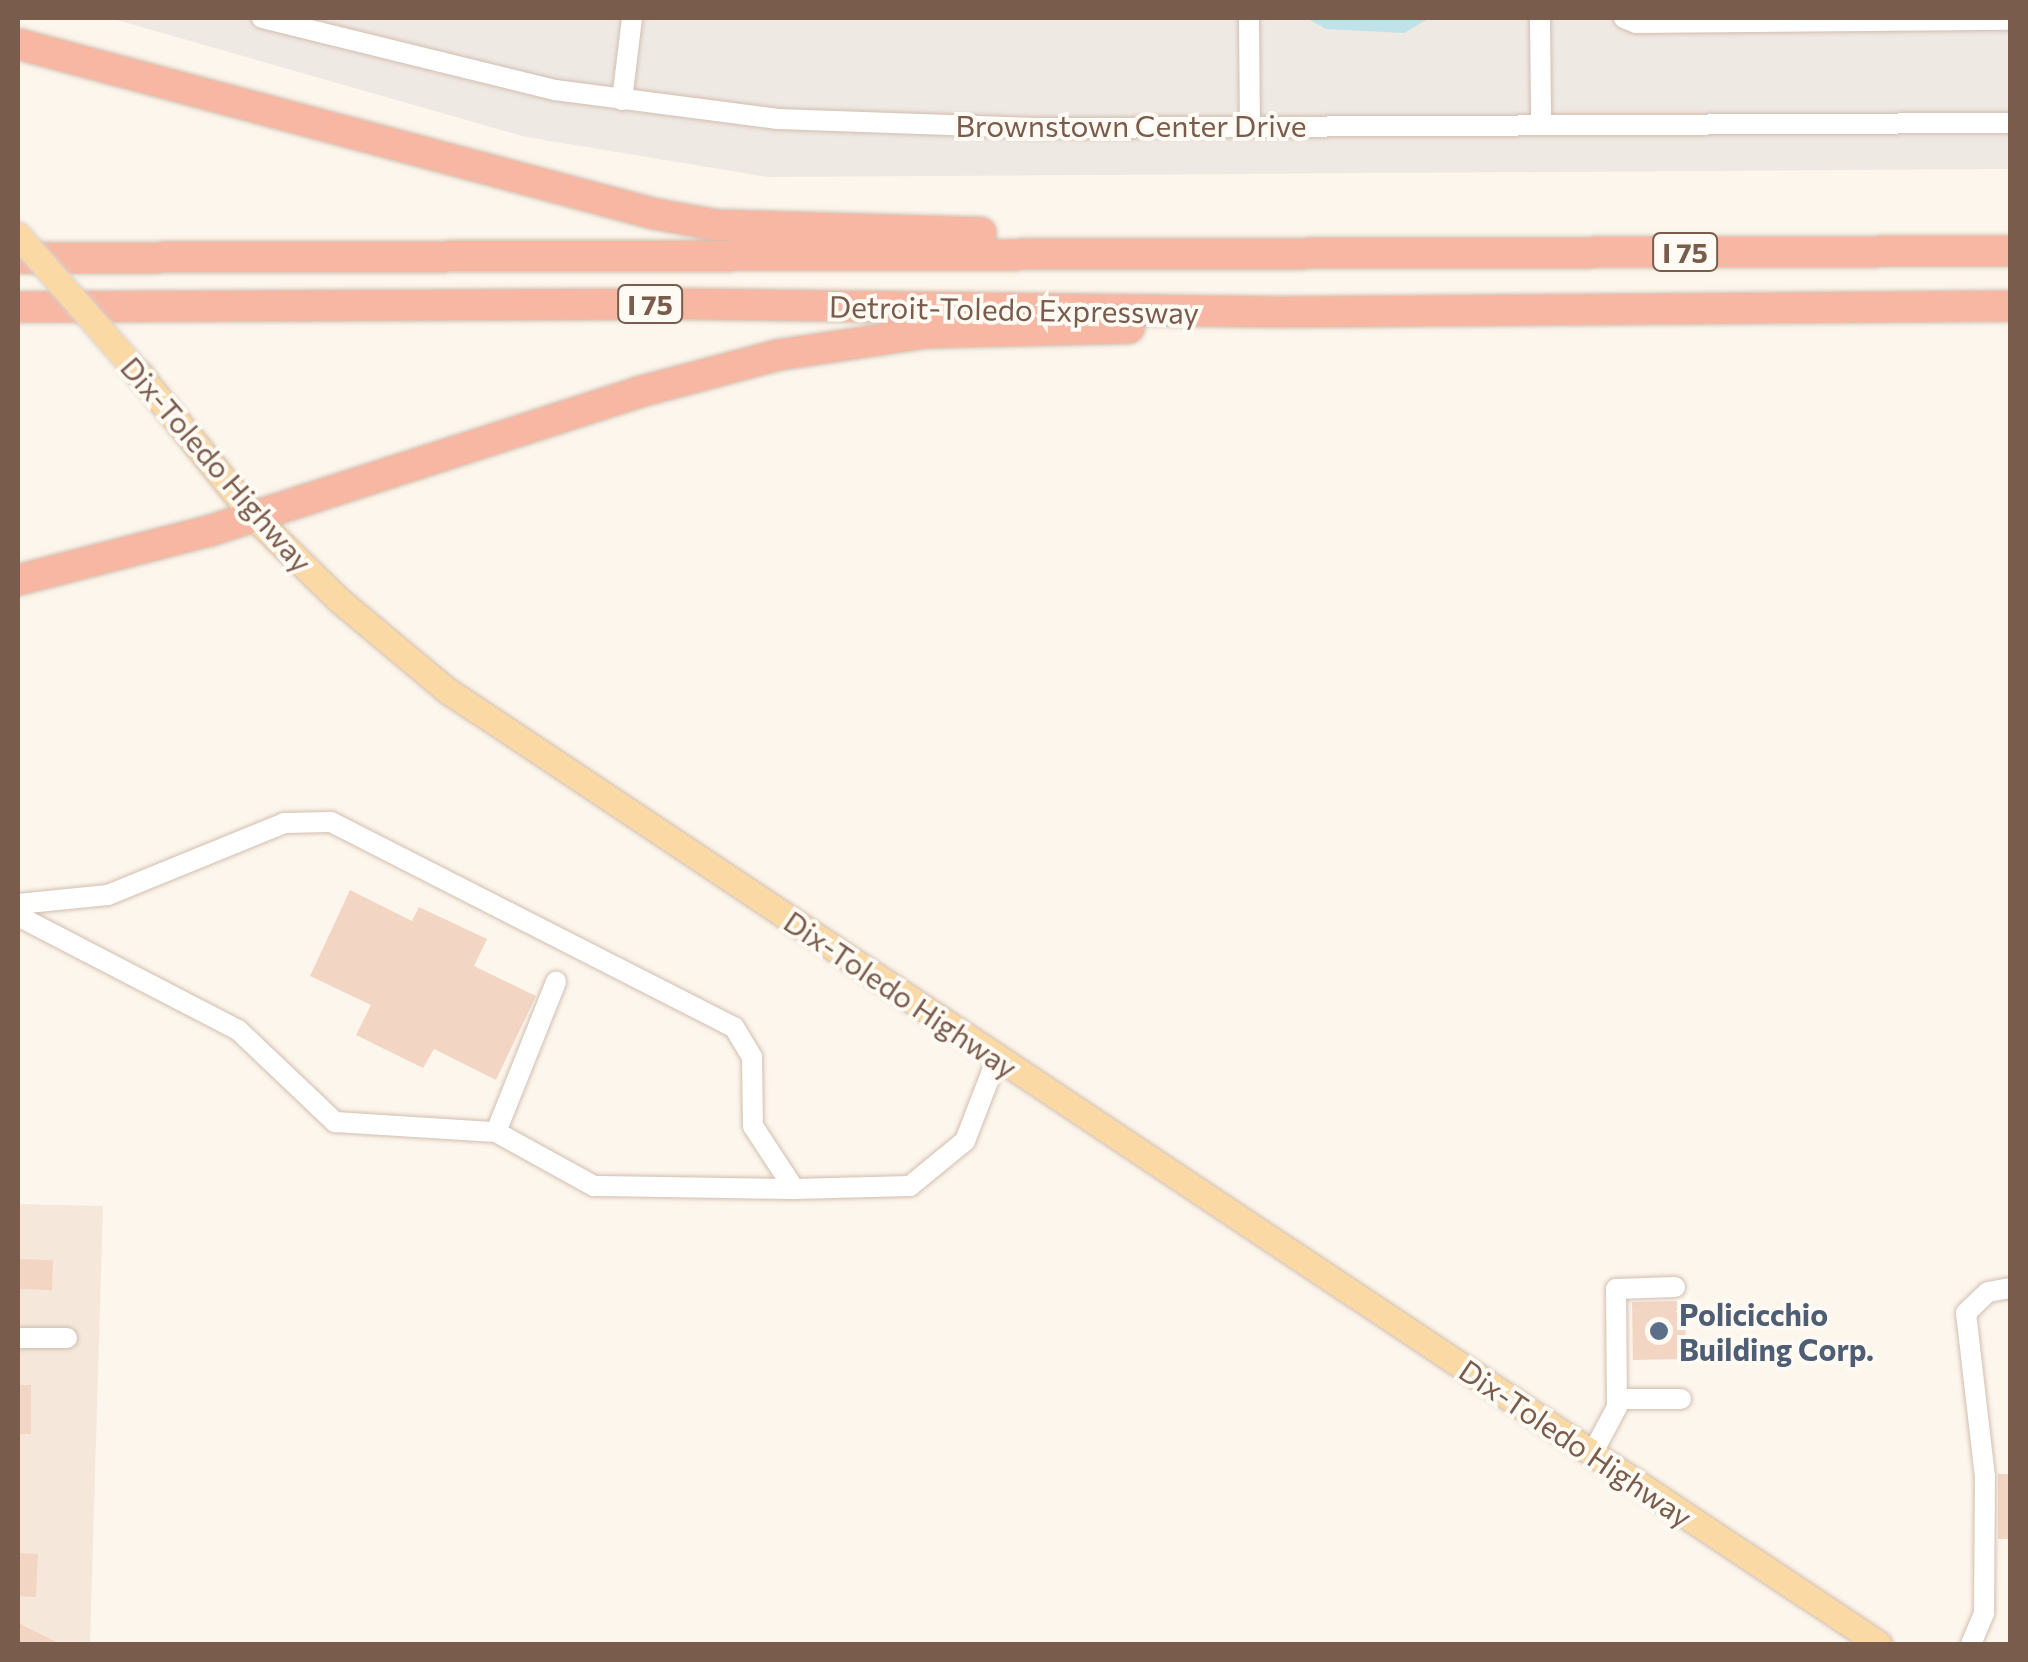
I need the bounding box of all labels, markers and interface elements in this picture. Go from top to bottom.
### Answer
street label: Brownstown Center Drive [955,107,1307,143]
road number: I 75 [1650,229,1720,275]
road number: I 75 [615,281,685,327]
street label: Detroit-Toledo Expressway [829,288,1199,330]
street label: Dix-Toledo Highway [114,349,320,579]
street label: Dix-Toledo Highway [778,903,1024,1085]
place label: Policicchio Building Corp. [1679,1296,1874,1366]
marker: Policicchio Building Corp. [1648,1320,1670,1342]
street label: Dix-Toledo Highway [1453,1352,1699,1534]

